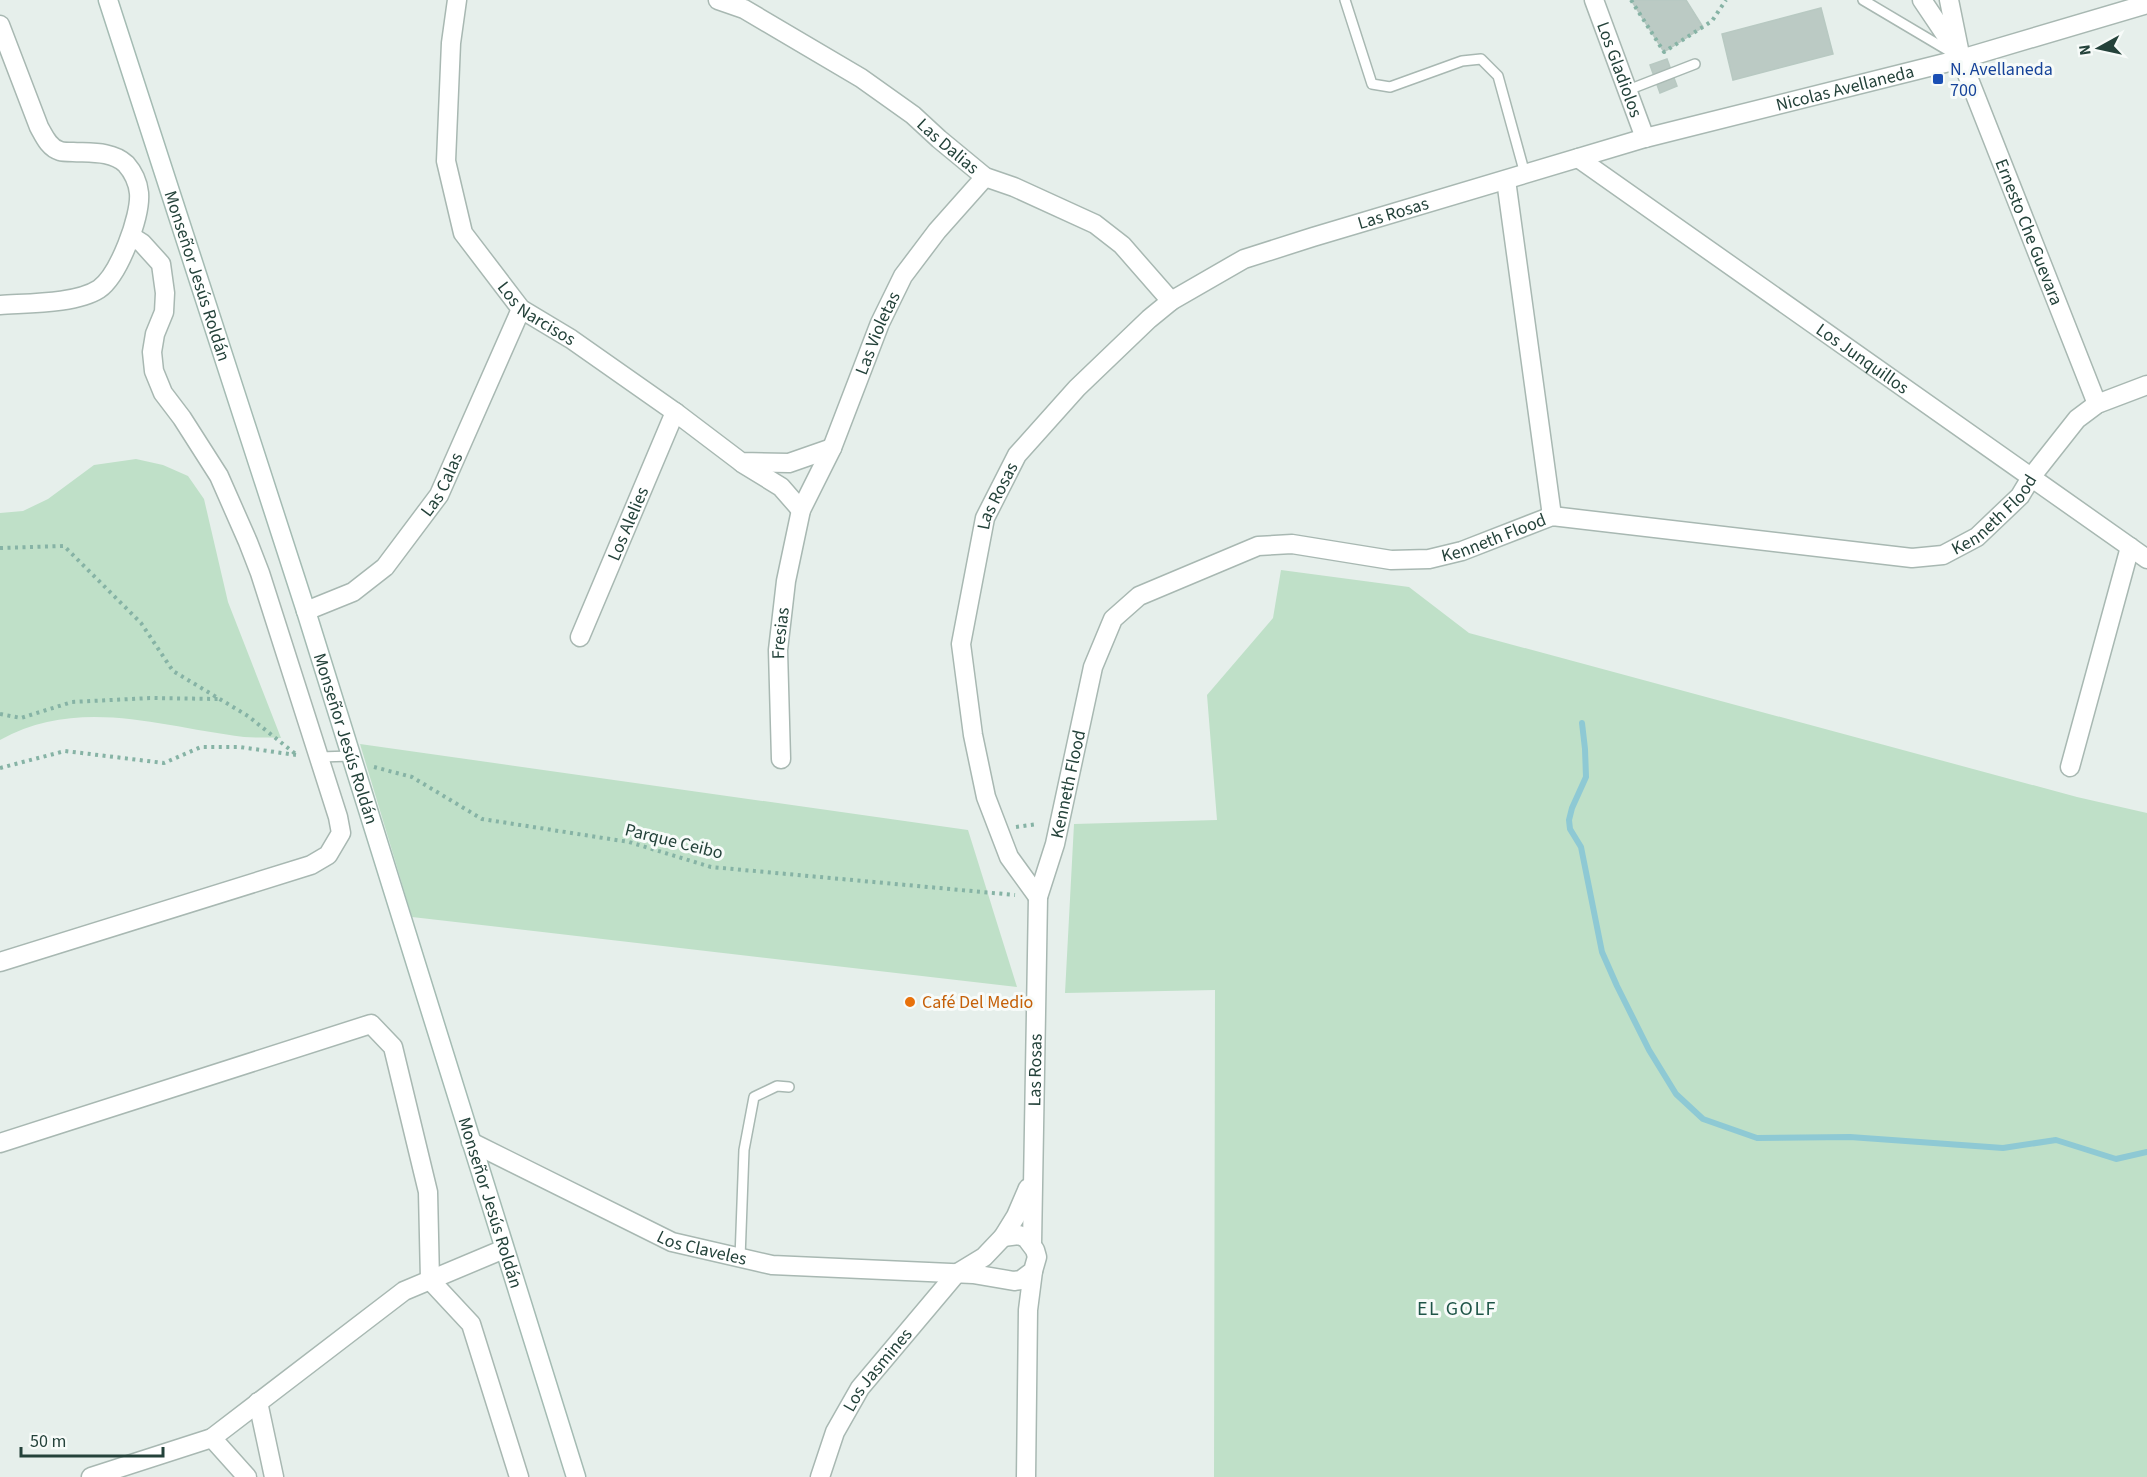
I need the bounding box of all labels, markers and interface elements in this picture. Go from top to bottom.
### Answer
street label: Los Gladiolos [1590,18,1648,121]
north arrow [2069,18,2129,78]
text: N [2074,43,2097,57]
place label: N. Avellaneda 700 [1950,57,2053,103]
street label: Nicolas Avellaneda [1773,59,1917,118]
marker: N. Avellaneda 700 [1931,72,1945,86]
street label: Las Dalias [911,113,984,180]
street label: Ernesto Che Guevara [1989,155,2069,309]
street label: Monseñor Jesús Roldán [158,187,236,365]
street label: Las Rosas [1355,191,1432,236]
street label: Los Narcisos [491,276,580,352]
street label: Las Violetas [849,287,907,378]
street label: Los Junquillos [1811,317,1914,400]
street label: Las Calas [415,449,469,522]
street label: Las Rosas [971,458,1024,532]
street label: Kenneth Flood [1947,470,2043,561]
street label: Los Alelies [602,483,655,565]
street label: Kenneth Flood [1439,507,1550,569]
street label: Fresias [766,606,796,659]
street label: Monseñor Jesús Roldán [307,650,384,828]
street label: Kenneth Flood [1045,728,1092,841]
street label: Parque Ceibo [622,817,726,866]
place label: Café Del Medio [922,990,1033,1015]
marker: Café Del Medio [903,995,917,1009]
street label: Las Rosas [1022,1033,1049,1107]
street label: Monseñor Jesús Roldán [452,1114,528,1292]
street label: Los Claveles [652,1224,749,1272]
district label: EL GOLF [1417,1295,1497,1323]
street label: Los Jasmines [837,1323,918,1416]
scale bar [21,1420,164,1458]
text: 50 m [30,1429,66,1454]

